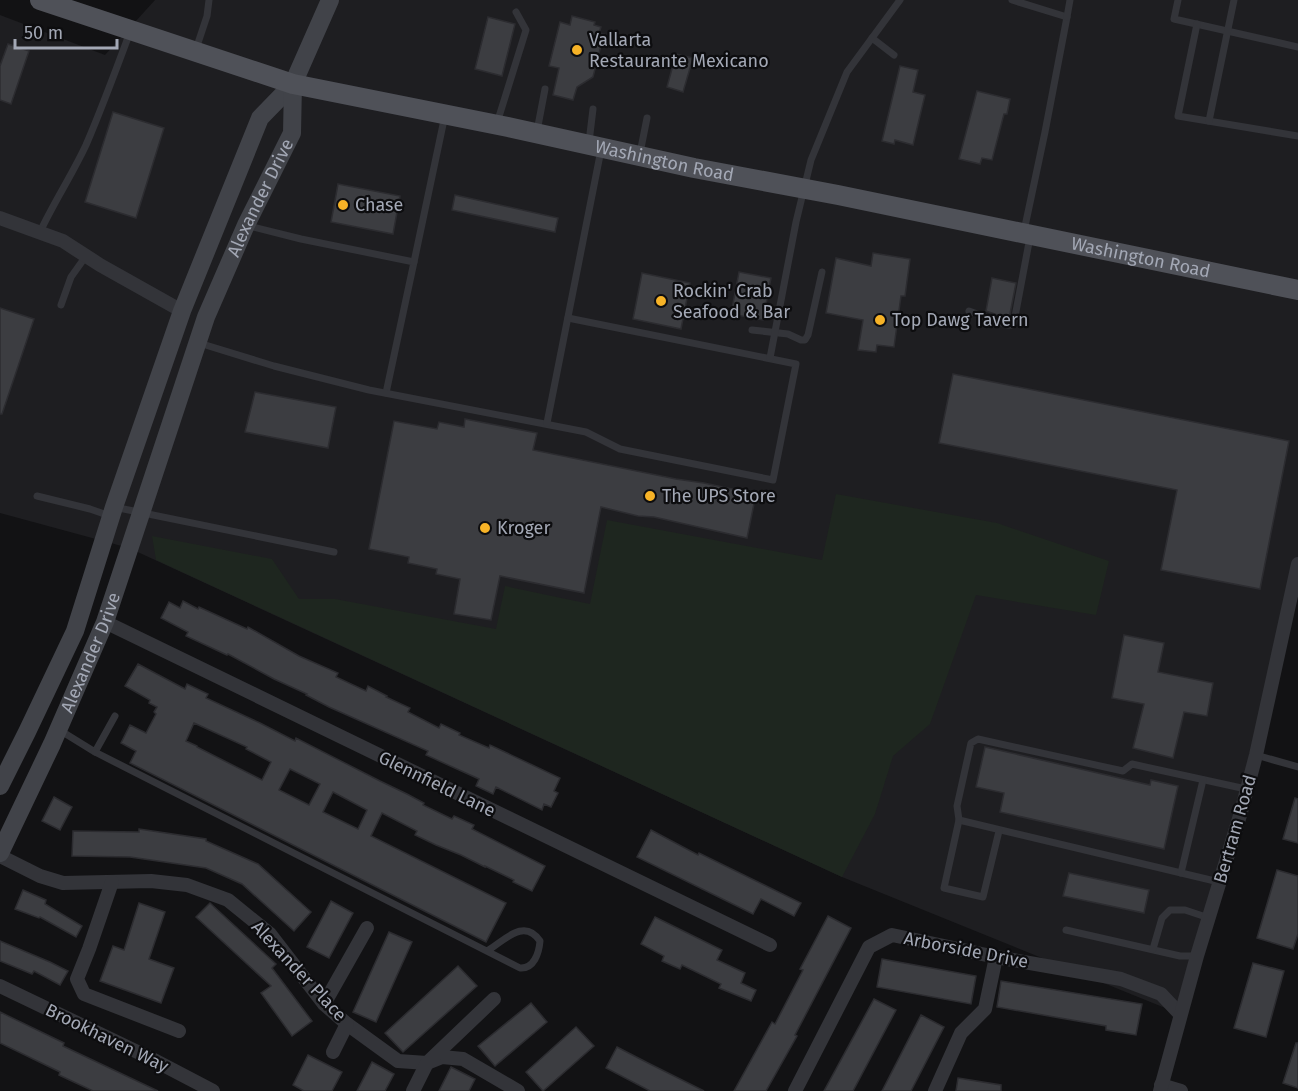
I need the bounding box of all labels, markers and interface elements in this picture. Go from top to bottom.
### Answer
scale bar [15,12,117,50]
text: 50 m [24,22,63,44]
place label: Vallarta Restaurante Mexicano [589,29,769,72]
marker: Vallarta Restaurante Mexicano [570,43,584,57]
street label: Alexander Drive [222,135,298,260]
street label: Washington Road [593,135,736,186]
place label: Chase [355,194,403,216]
marker: Chase [336,198,350,212]
street label: Washington Road [1069,232,1212,283]
place label: Rockin' Crab Seafood & Bar [673,280,790,323]
marker: Rockin' Crab Seafood & Bar [654,294,668,308]
place label: Top Dawg Tavern [892,309,1028,331]
marker: Top Dawg Tavern [873,313,887,327]
place label: The UPS Store [662,485,776,507]
marker: The UPS Store [643,489,657,503]
place label: Kroger [497,517,550,539]
marker: Kroger [478,521,492,535]
street label: Alexander Drive [56,590,125,716]
street label: Glennfield Lane [375,746,499,822]
street label: Bertram Road [1209,772,1261,886]
street label: Alexander Place [247,916,351,1026]
street label: Arborside Drive [902,927,1030,973]
street label: Brookhaven Way [42,999,172,1077]

